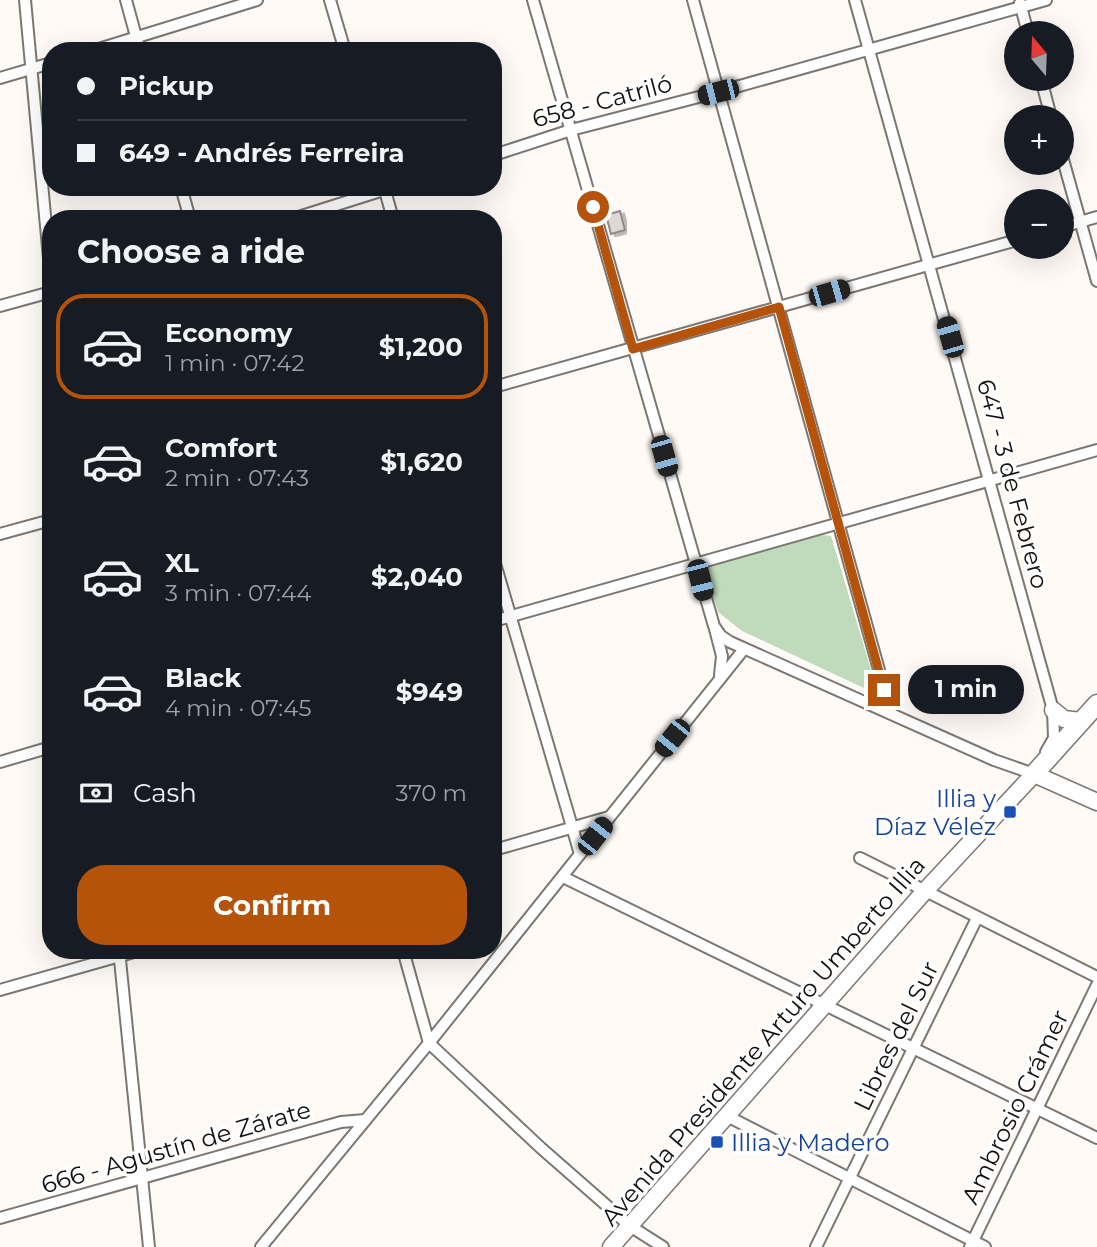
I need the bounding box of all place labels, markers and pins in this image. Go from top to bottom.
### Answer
place label: Illia y Díaz Vélez [874,784,996,841]
marker: Illia y Díaz Vélez [1002,804,1018,820]
place label: Illia y Madero [731,1128,890,1157]
marker: Illia y Madero [709,1134,725,1150]

